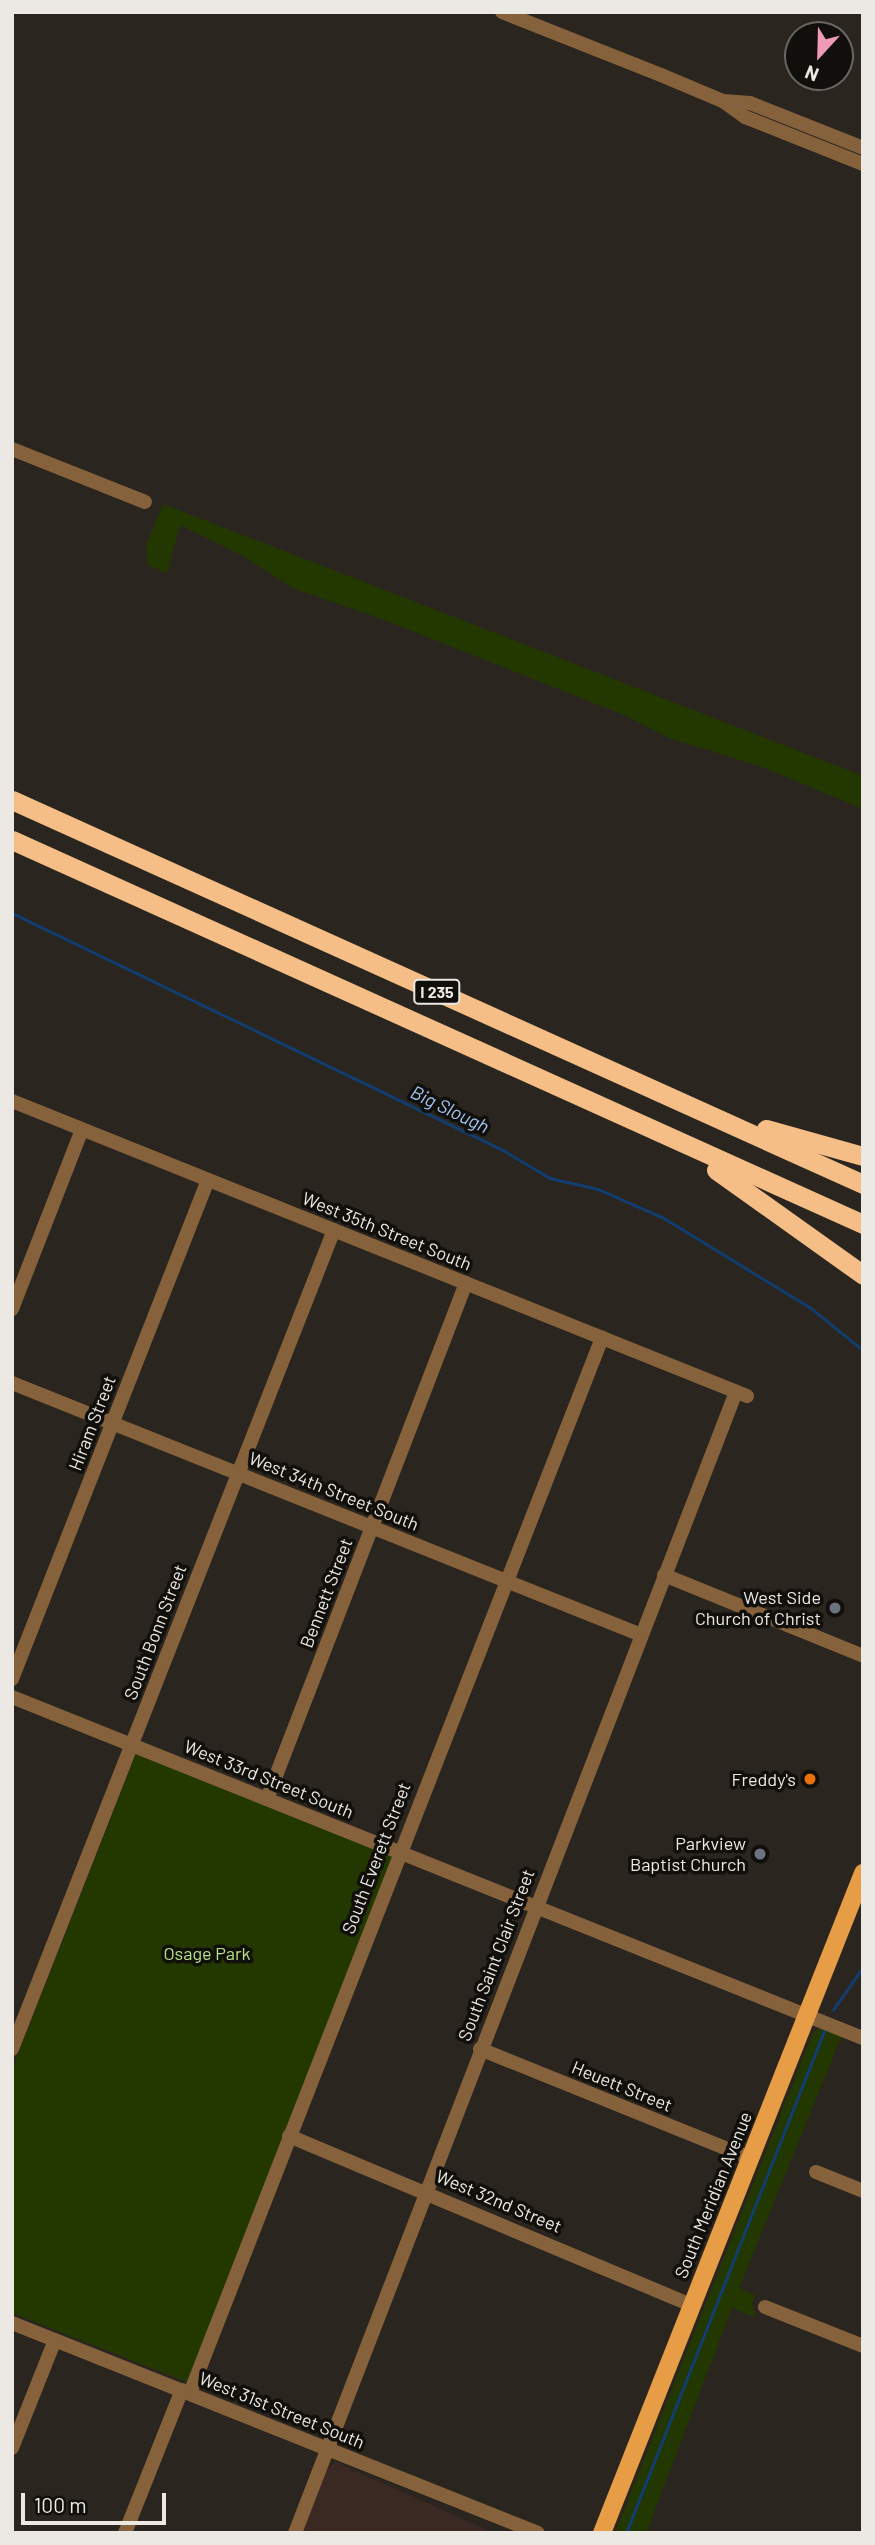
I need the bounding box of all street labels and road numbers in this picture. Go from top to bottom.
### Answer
road number: I 235 [412,980,462,1004]
street label: West 35th Street South [299,1187,475,1275]
street label: Hiram Street [64,1373,120,1473]
street label: West 34th Street South [246,1447,422,1535]
street label: Bennett Street [295,1535,357,1651]
street label: South Bonn Street [119,1561,191,1703]
street label: West 33rd Street South [181,1735,357,1823]
street label: South Everett Street [337,1779,415,1937]
street label: South Saint Clair Street [453,1866,539,2044]
street label: Heuett Street [569,2056,675,2116]
street label: South Meridian Avenue [670,2109,756,2281]
street label: West 32nd Street [433,2165,565,2237]
street label: West 31st Street South [196,2367,368,2453]

